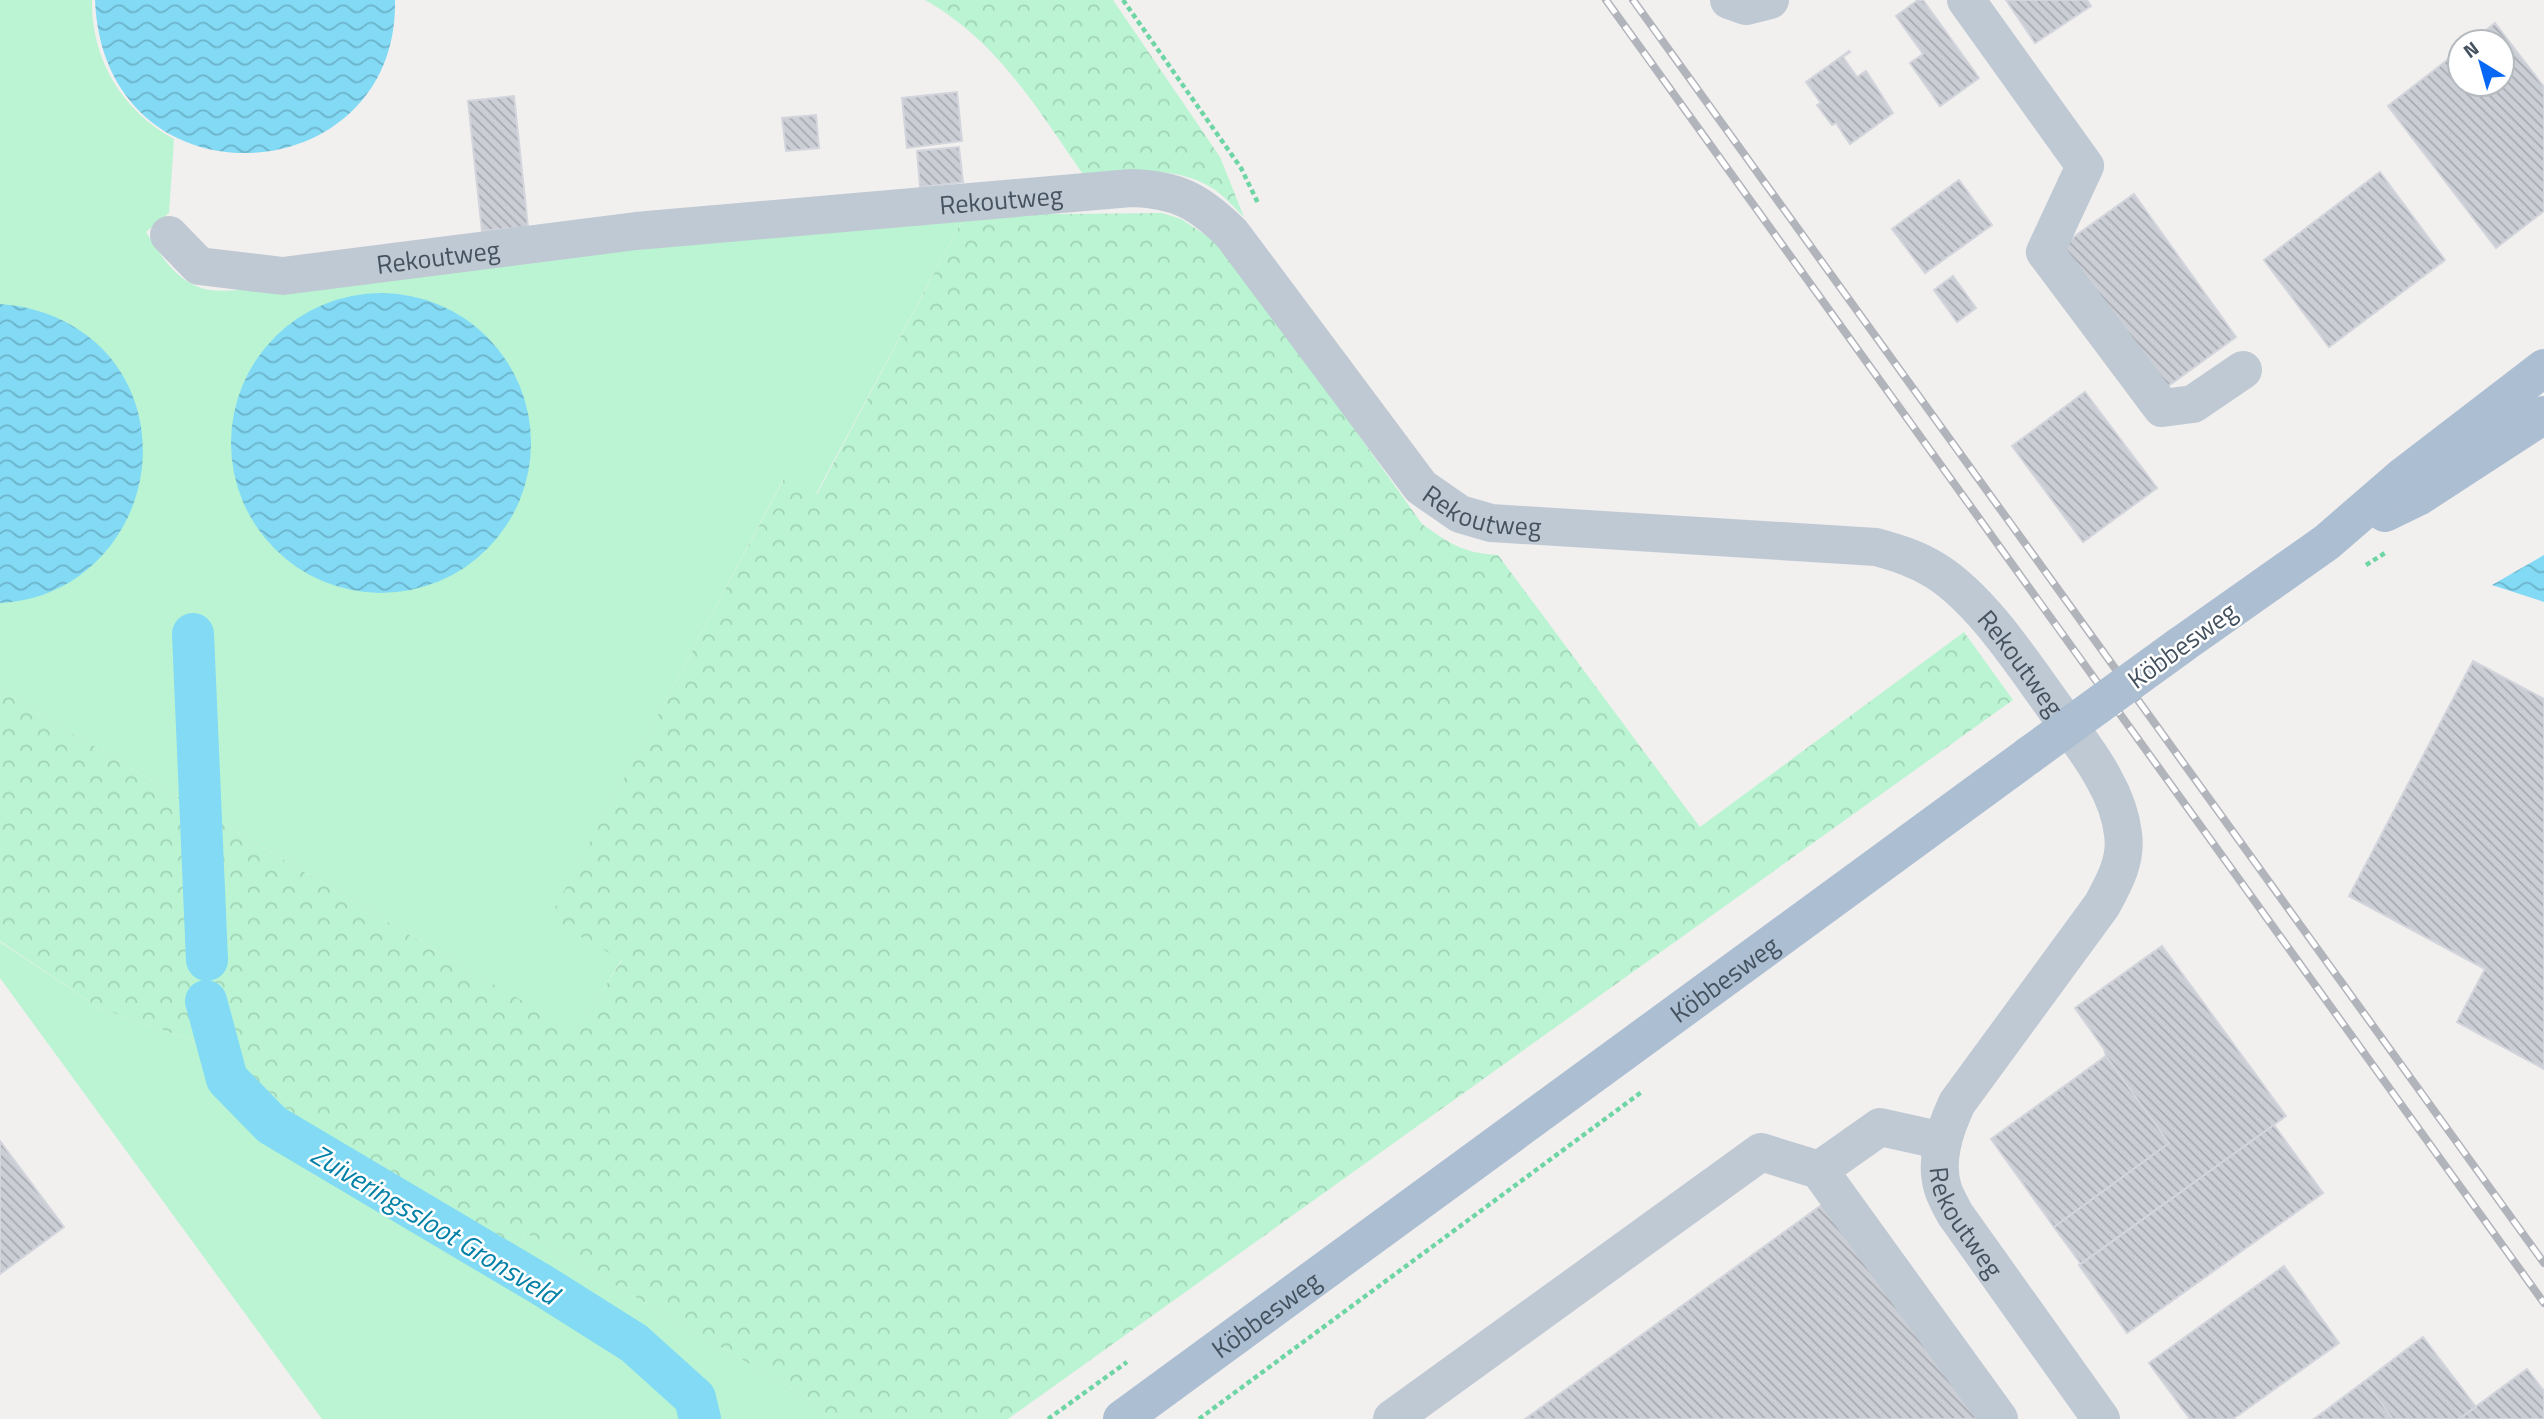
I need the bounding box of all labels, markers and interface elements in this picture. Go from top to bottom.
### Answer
north arrow [2446,28,2516,98]
text: N [2456,33,2484,65]
street label: Rekoutweg [938,174,1064,224]
street label: Rekoutweg [374,229,502,283]
street label: Rekoutweg [1415,475,1543,546]
street label: Köbbesweg [2119,592,2245,698]
street label: Rekoutweg [1969,601,2074,724]
street label: Köbbesweg [1661,925,1787,1032]
water label: Zuiveringssloot Gronsveld [303,1133,570,1317]
street label: Rekoutweg [1920,1165,2014,1285]
street label: Köbbesweg [1203,1261,1328,1367]

